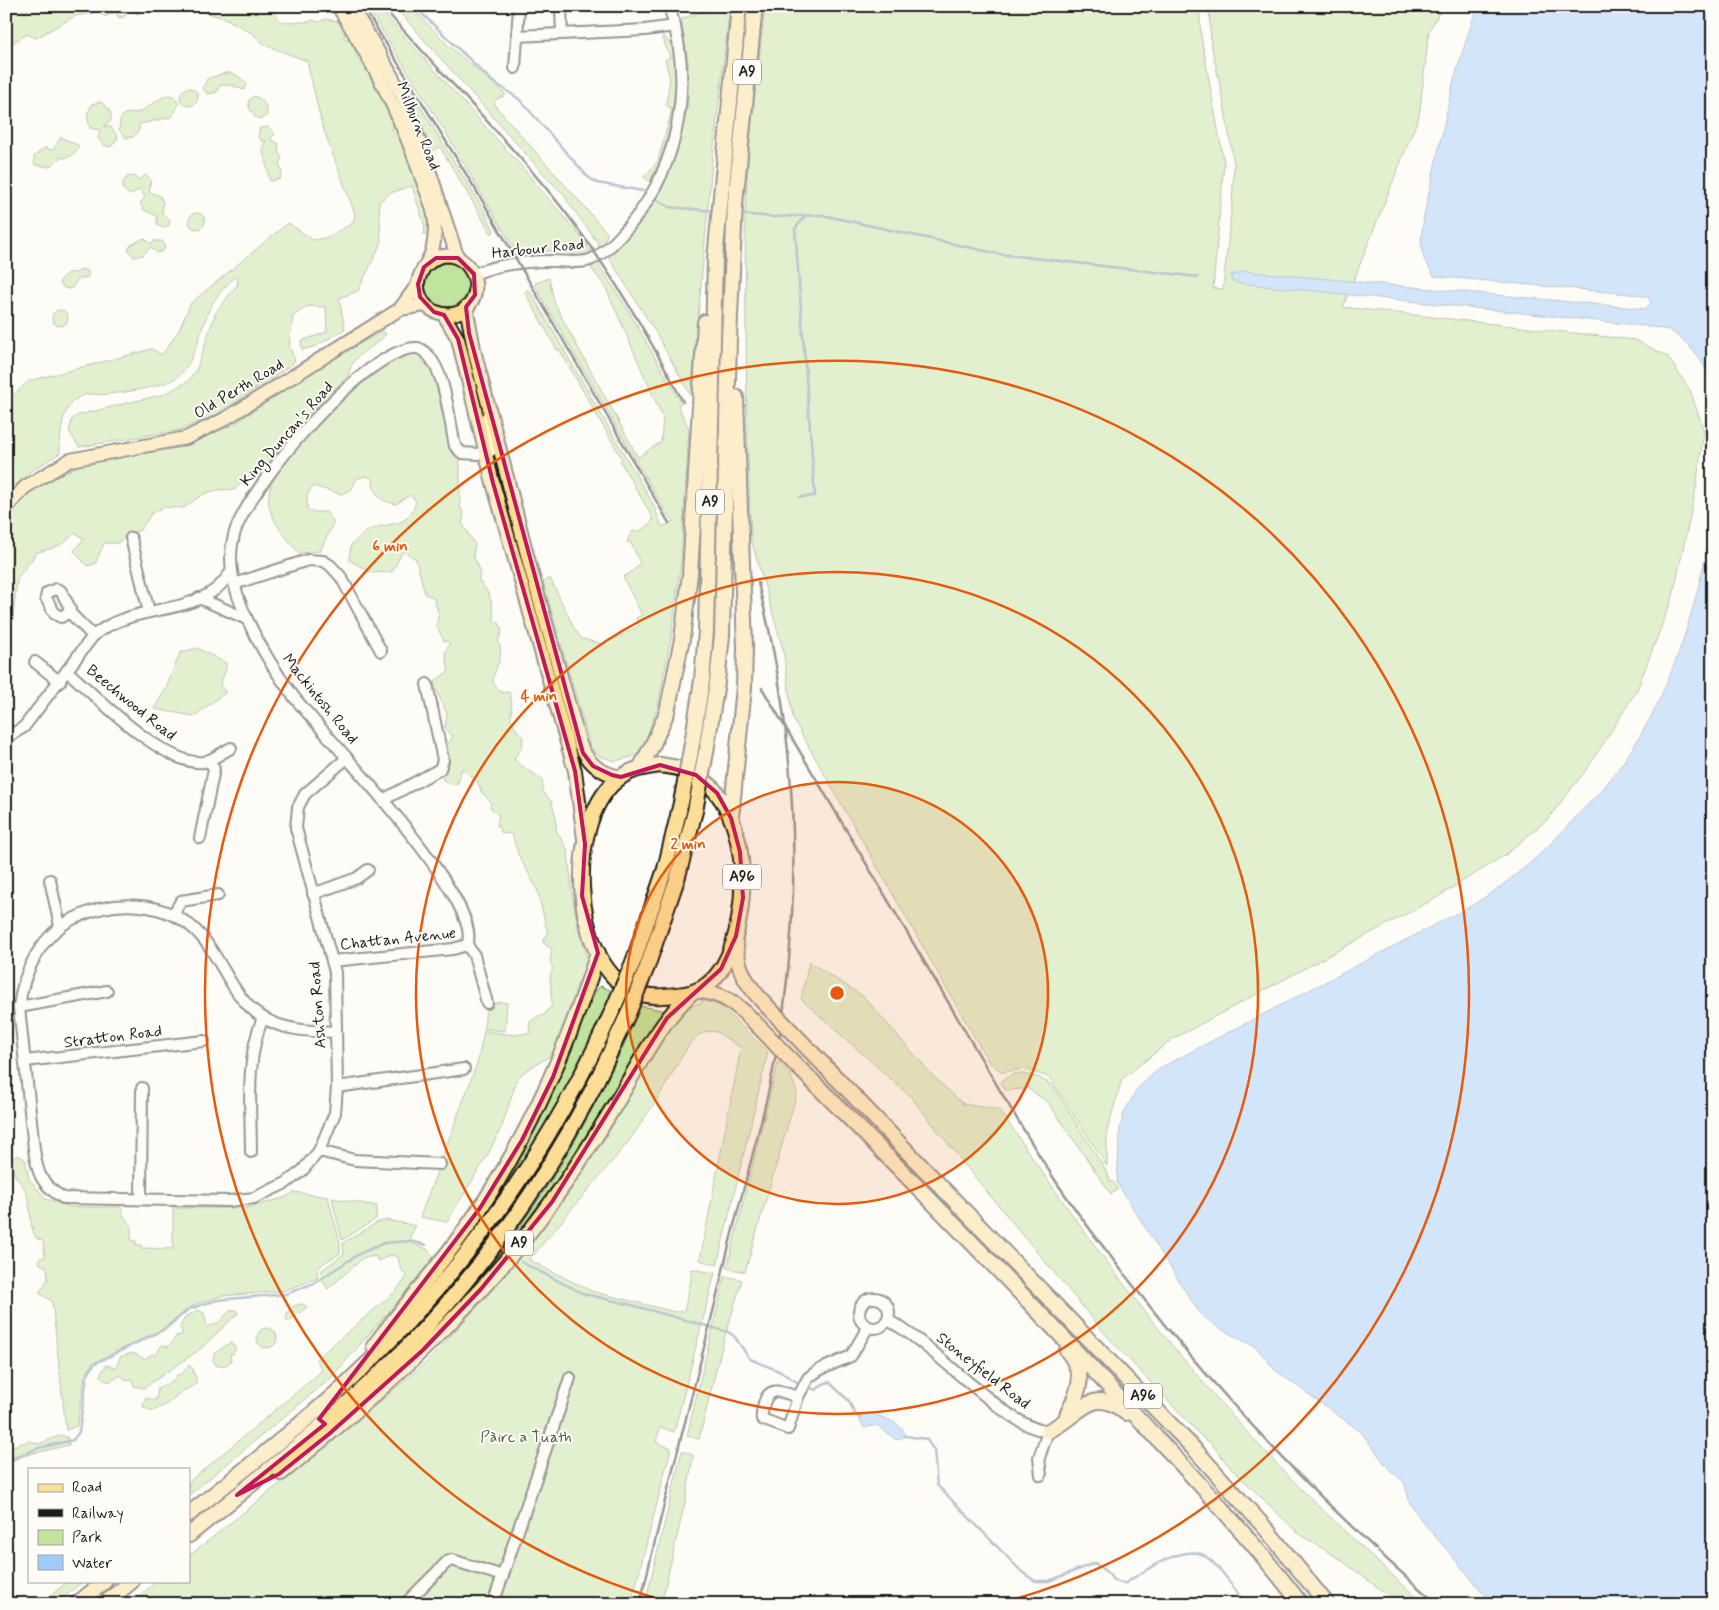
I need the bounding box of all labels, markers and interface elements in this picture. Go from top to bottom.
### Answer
road number: A9 [733,60,761,84]
street label: Millburn Road [391,79,445,173]
street label: Harbour Road [491,234,585,264]
street label: Old Perth Road [190,354,288,424]
street label: King Duncan's Road [236,377,339,492]
road number: A9 [696,490,724,514]
text: 6 min [372,537,408,557]
street label: Mackintosh Road [277,649,363,749]
street label: Beechwood Road [82,660,180,746]
text: 4 min [521,687,557,707]
text: 2 min [670,835,706,855]
road number: A96 [723,864,761,890]
street label: Chattan Avenue [339,922,457,956]
street label: Ashton Road [304,961,332,1049]
centre of rings [828,984,846,1002]
street label: Stratton Road [63,1021,163,1053]
road number: A9 [505,1230,533,1256]
street label: Stoneyfield Road [932,1328,1034,1414]
road number: A96 [1124,1384,1162,1408]
park label: Pàirc a Tuath [480,1427,572,1448]
legend [28,1468,190,1582]
text: Road [72,1478,102,1498]
text: Railway [72,1504,124,1524]
text: Park [72,1528,102,1548]
text: Water [72,1554,112,1574]

